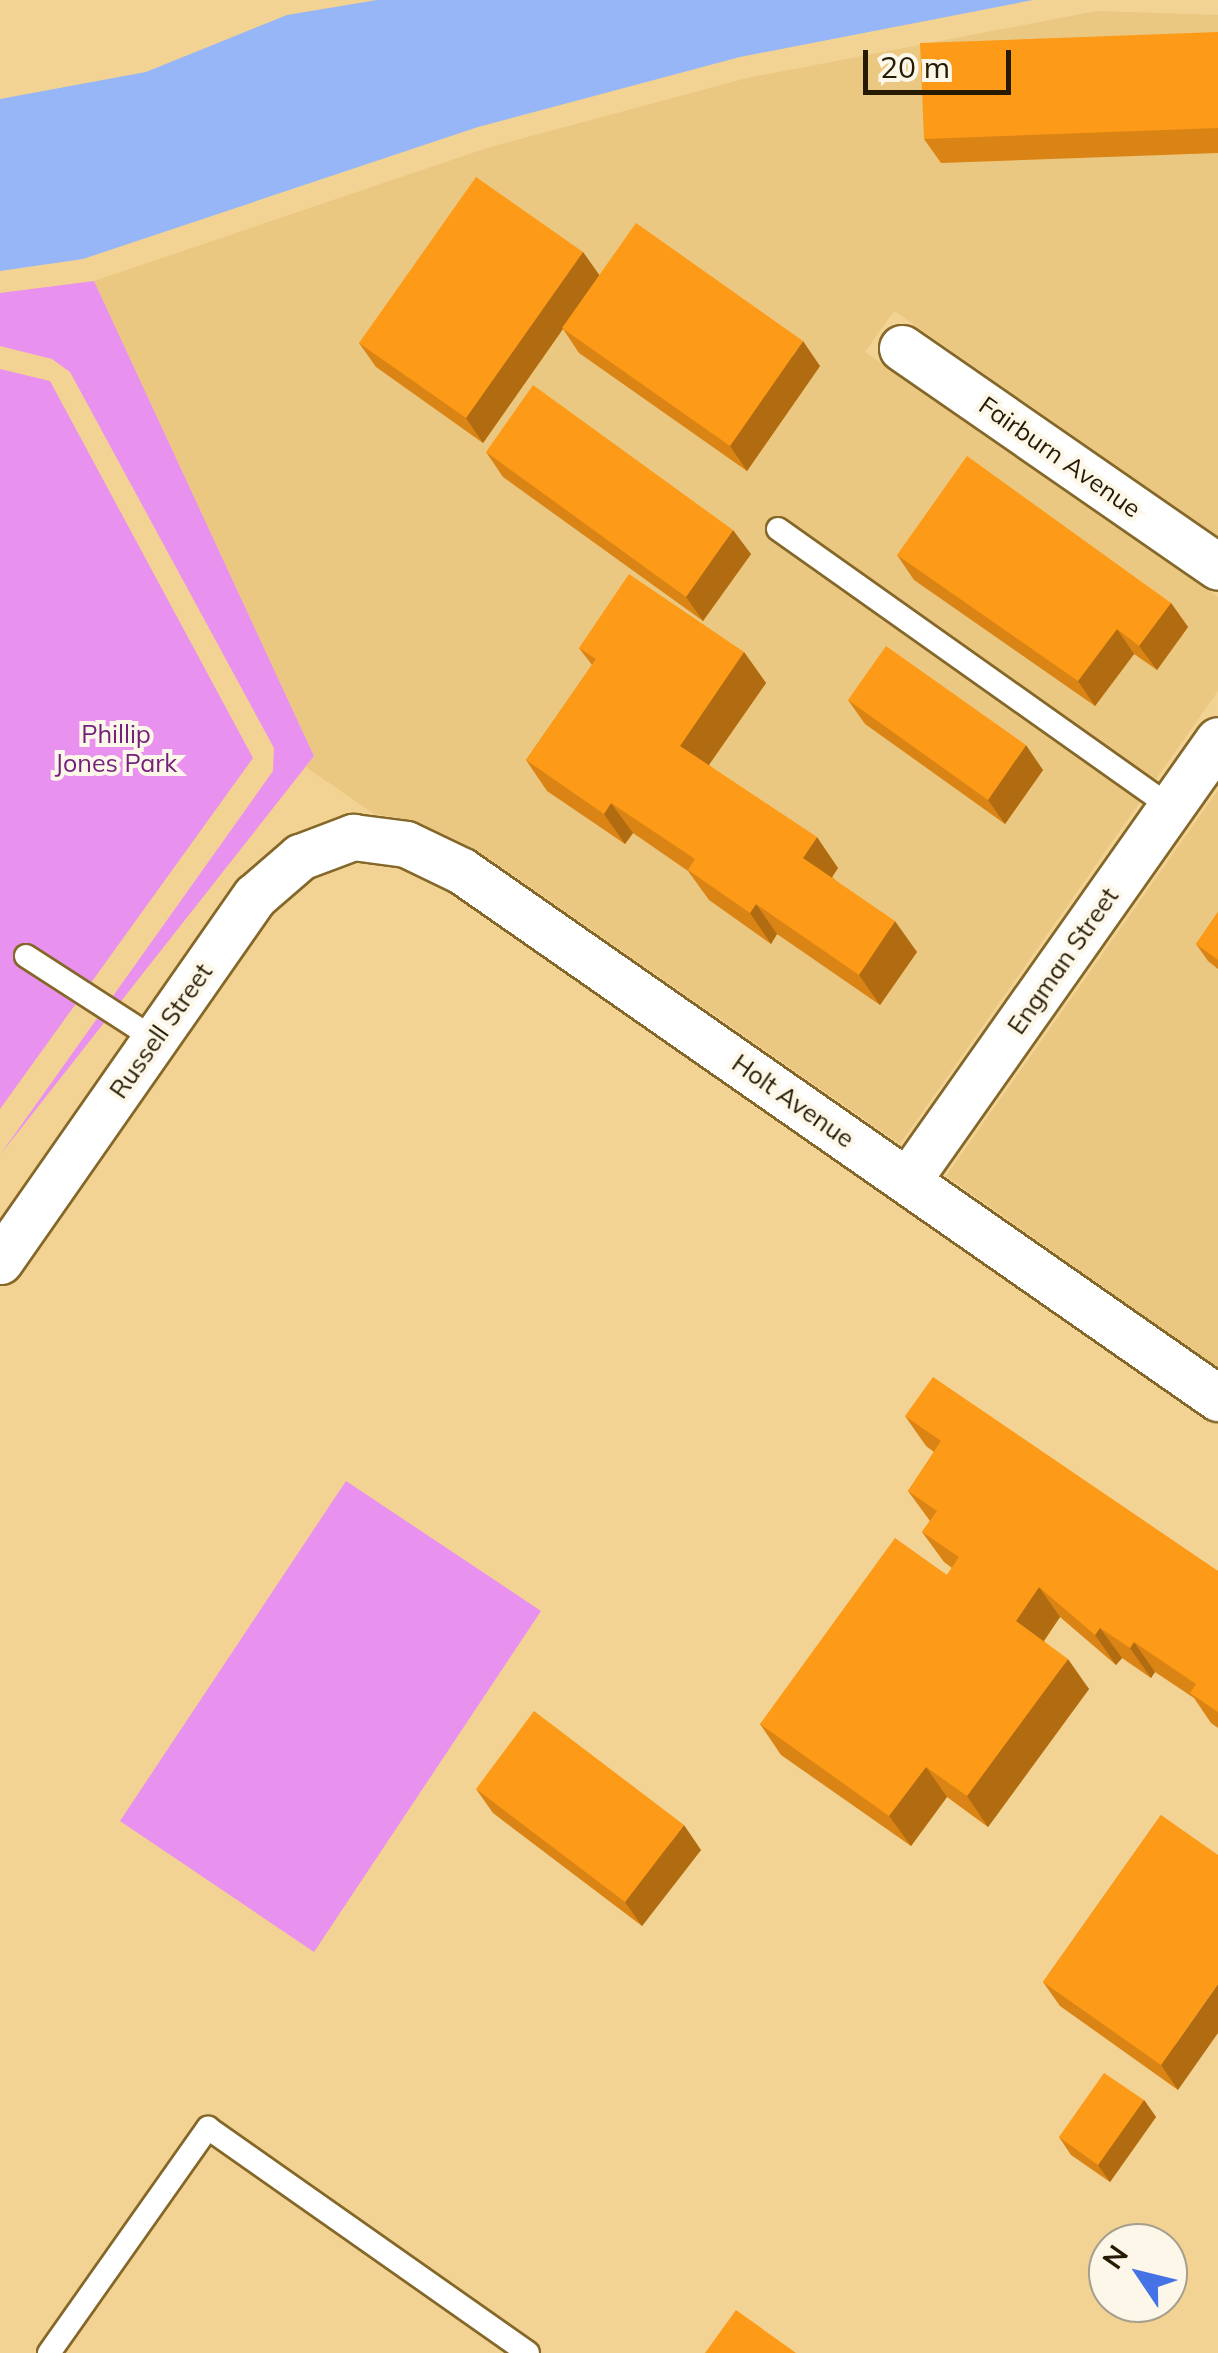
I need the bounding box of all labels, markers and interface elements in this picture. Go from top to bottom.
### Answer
scale bar [868,30,1016,92]
text: 20 m [880,48,950,86]
street label: Fairburn Avenue [973,390,1147,524]
park label: Phillip Jones Park [55,720,177,779]
street label: Engman Street [1001,882,1125,1040]
street label: Russell Street [103,958,219,1104]
street label: Holt Avenue [726,1048,860,1154]
north arrow [1088,2223,1188,2323]
text: N [1094,2238,1135,2275]

